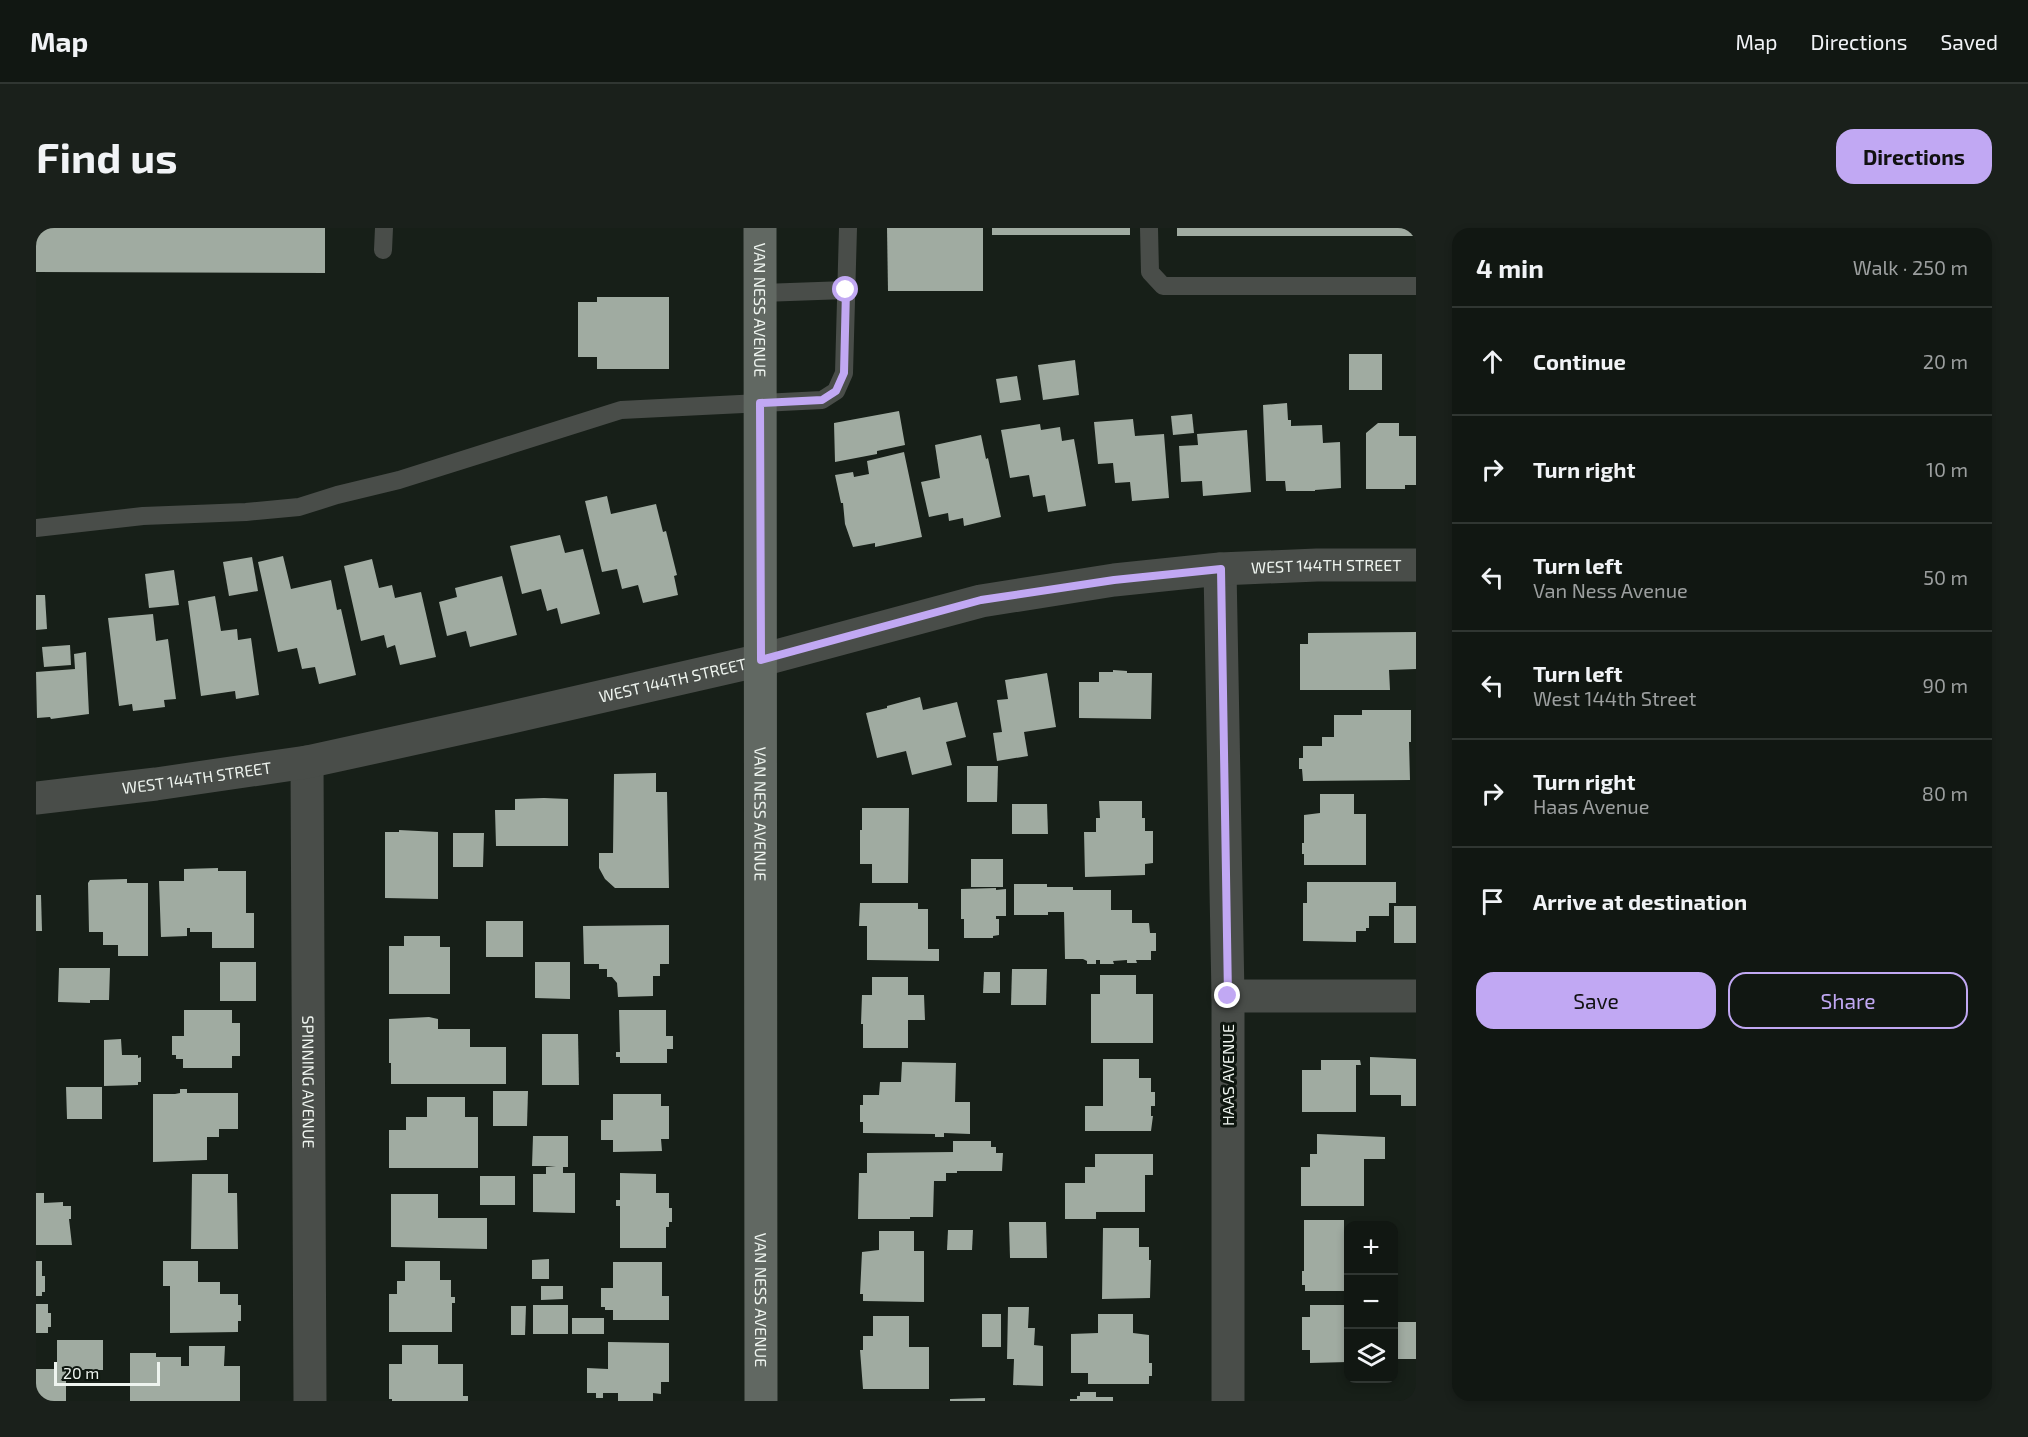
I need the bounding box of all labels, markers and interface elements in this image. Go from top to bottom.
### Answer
text: Map [30,24,88,58]
text: Map [1735,29,1778,54]
text: Directions [1811,29,1907,54]
text: Saved [1940,29,1998,54]
button: Directions [1836,129,1992,184]
text: Find us [36,131,178,181]
street label: VAN NESS AVENUE [751,243,770,377]
text: 4 min [1476,252,1544,283]
text: Walk · 250 m [1853,255,1968,279]
route start [832,276,858,302]
icon: ahead [1476,345,1509,378]
text: Continue [1533,348,1626,374]
text: 20 m [1923,349,1968,373]
icon: right [1476,453,1509,486]
text: Turn right [1533,456,1635,482]
text: 10 m [1926,457,1968,481]
text: Turn left [1533,552,1622,578]
street label: WEST 144TH STREET [1251,555,1401,577]
icon: left [1476,561,1509,594]
text: 50 m [1923,565,1968,589]
text: Van Ness Avenue [1533,578,1688,602]
street label: WEST 144TH STREET [597,654,748,706]
text: Turn left [1533,660,1622,686]
icon: left [1476,669,1509,702]
text: 90 m [1923,673,1968,697]
text: West 144th Street [1533,686,1696,710]
street label: VAN NESS AVENUE [751,747,771,881]
street label: WEST 144TH STREET [121,757,273,797]
text: Turn right [1533,768,1635,794]
icon: right [1476,777,1509,810]
text: 80 m [1922,781,1968,805]
text: Haas Avenue [1533,794,1649,818]
icon: arrive [1476,885,1509,918]
text: Arrive at destination [1533,888,1747,914]
button: Save [1476,972,1716,1029]
button: Share [1728,972,1968,1029]
route end [1214,982,1240,1008]
street label: SPINNING AVENUE [299,1015,319,1149]
street label: HAAS AVENUE [1218,1024,1237,1126]
map controls [1344,1221,1398,1383]
button: + [1344,1221,1398,1275]
street label: VAN NESS AVENUE [752,1233,771,1367]
button: − [1344,1275,1398,1329]
button: layers [1344,1329,1398,1383]
scale bar [54,1359,160,1386]
text: 20 m [63,1363,99,1382]

